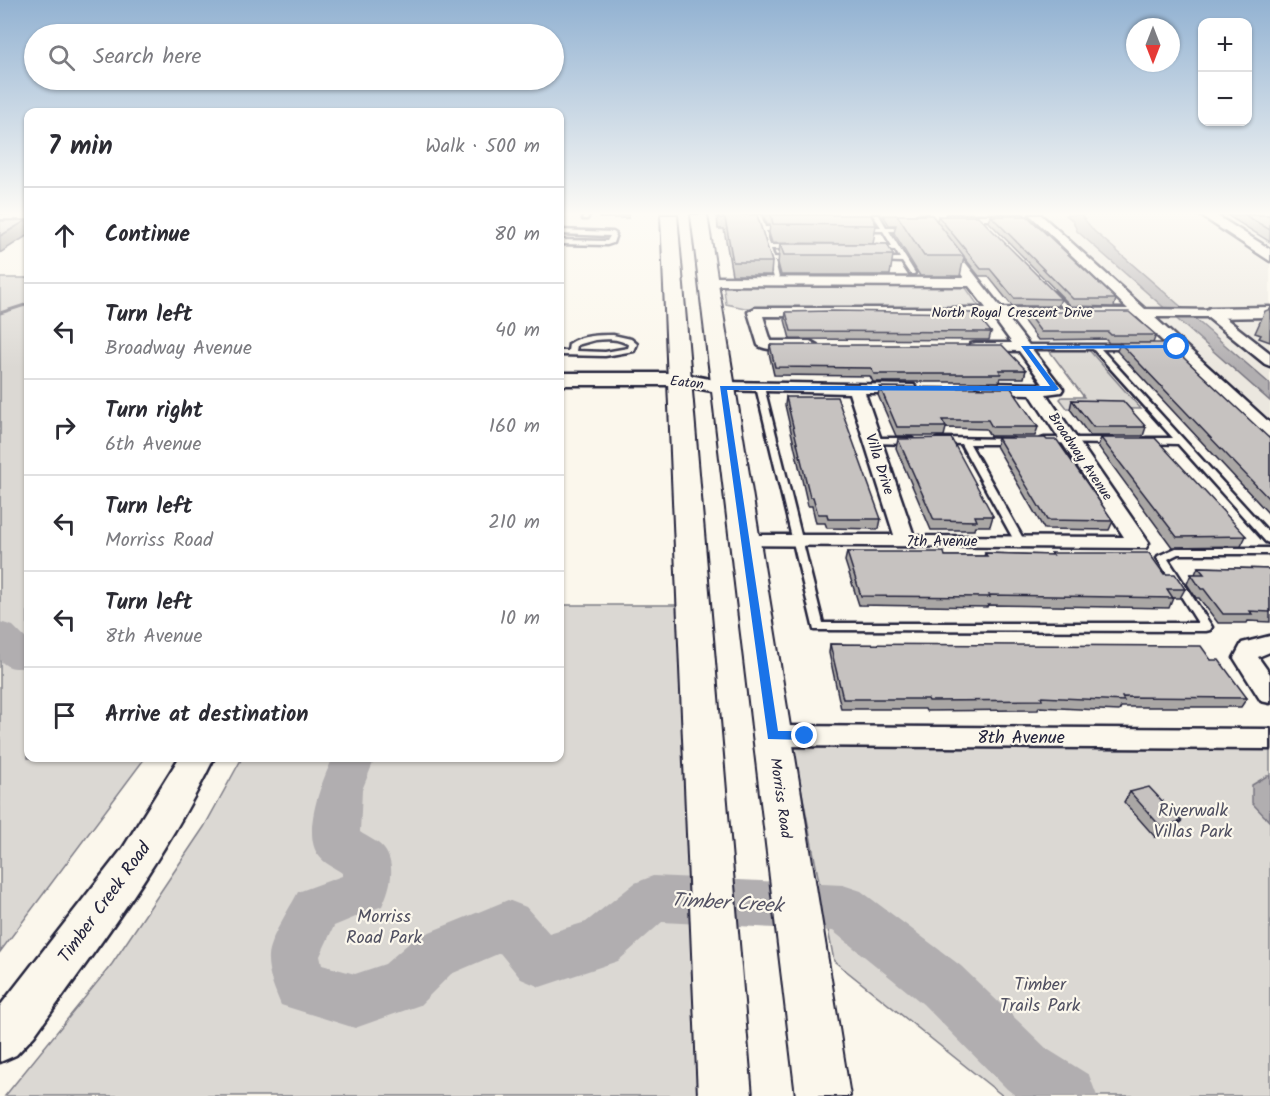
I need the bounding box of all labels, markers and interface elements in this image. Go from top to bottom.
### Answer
north arrow [1126,18,1180,72]
map controls [1198,18,1252,126]
button: + [1198,18,1252,72]
search box [24,24,564,90]
text: Search here [93,40,201,75]
icon: search [45,41,78,74]
button: − [1198,72,1252,126]
text: 7 min [48,126,113,168]
text: Walk · 500 m [425,131,540,163]
text: Continue [105,218,190,253]
icon: ahead [48,219,81,252]
text: 80 m [494,219,540,251]
text: Turn left [105,298,192,333]
street label: North Royal Crescent Drive [931,302,1093,324]
icon: left [48,315,81,348]
text: 40 m [495,315,540,347]
text: Broadway Avenue [105,333,252,365]
route start [1163,333,1189,359]
street label: Eaton [669,370,705,396]
text: Turn right [105,394,203,429]
street label: Broadway Avenue [1042,408,1118,506]
icon: right [48,411,81,444]
text: 160 m [489,411,540,443]
text: 6th Avenue [105,429,201,461]
street label: Villa Drive [858,431,900,498]
text: Turn left [105,490,192,525]
icon: left [48,507,81,540]
text: 210 m [488,507,540,539]
text: Morriss Road [105,525,213,557]
street label: 7th Avenue [907,530,978,554]
text: Turn left [105,586,192,621]
icon: left [48,603,81,636]
text: 10 m [500,603,540,635]
text: 8th Avenue [105,621,202,653]
text: Arrive at destination [105,698,308,733]
icon: arrive [48,699,81,732]
route end [791,722,817,748]
street label: 8th Avenue [977,724,1065,753]
street label: Morriss Road [762,756,798,840]
park label: Riverwalk Villas Park [1154,797,1233,847]
street label: Timber Creek Road [51,835,160,970]
water label: Timber Creek [670,885,786,923]
park label: Morriss Road Park [346,903,423,953]
park label: Timber Trails Park [1000,971,1081,1021]

